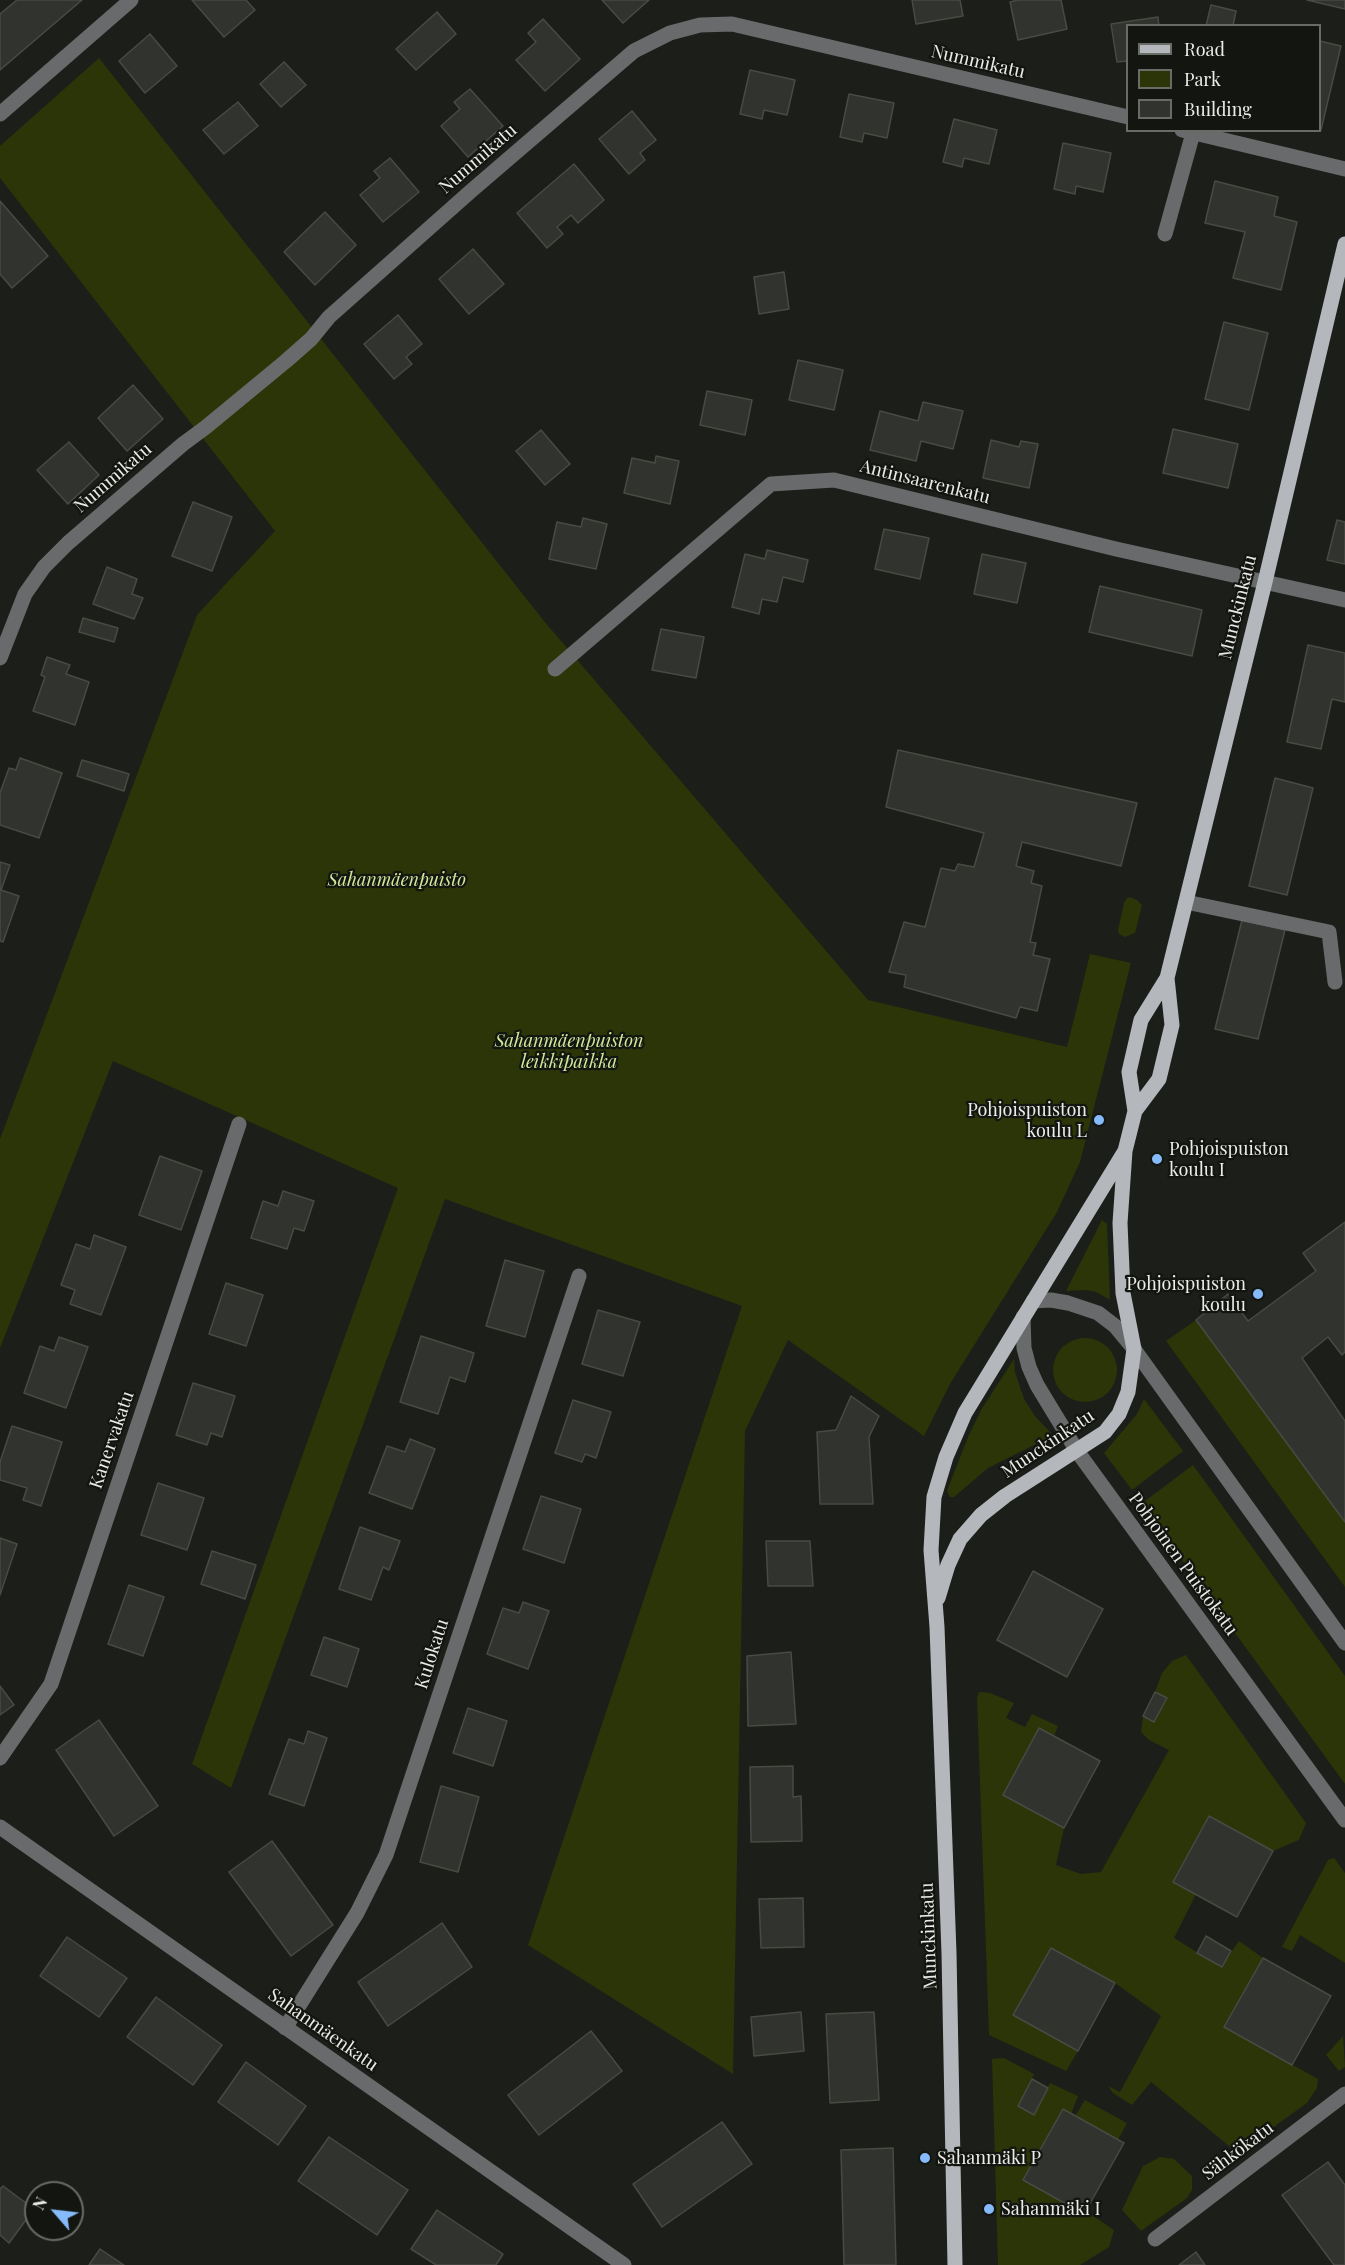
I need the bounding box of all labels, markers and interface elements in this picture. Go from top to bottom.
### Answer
legend [1126,24,1321,132]
text: Road [1184,37,1225,61]
street label: Nummikatu [929,41,1027,83]
text: Park [1184,67,1221,91]
text: Building [1184,97,1252,121]
street label: Nummikatu [435,119,521,199]
street label: Nummikatu [70,438,156,518]
street label: Antinsaarenkatu [858,455,992,509]
street label: Munckinkatu [1215,553,1261,661]
park label: Sahanmäenpuisto [328,869,466,891]
park label: Sahanmäenpuiston leikkipaikka [495,1030,643,1072]
place label: Pohjoispuiston koulu L [967,1099,1087,1142]
marker: Pohjoispuiston koulu L [1092,1113,1106,1127]
place label: Pohjoispuiston koulu I [1169,1138,1289,1180]
marker: Pohjoispuiston koulu I [1150,1152,1164,1166]
place label: Pohjoispuiston koulu [1126,1273,1246,1316]
marker: Pohjoispuiston koulu [1251,1287,1265,1301]
street label: Kanervakatu [85,1388,139,1492]
street label: Munckinkatu [998,1405,1098,1483]
street label: Pohjoinen Puistokatu [1124,1488,1242,1640]
street label: Kulokatu [411,1616,453,1692]
street label: Munckinkatu [916,1882,942,1990]
street label: Sahanmäenkatu [264,1984,382,2076]
street label: Sähkökatu [1198,2117,1278,2185]
place label: Sahanmäki P [937,2147,1041,2169]
marker: Sahanmäki P [918,2151,932,2165]
north arrow [24,2181,84,2241]
text: N [27,2193,51,2213]
place label: Sahanmäki I [1001,2198,1101,2220]
marker: Sahanmäki I [982,2202,996,2216]

